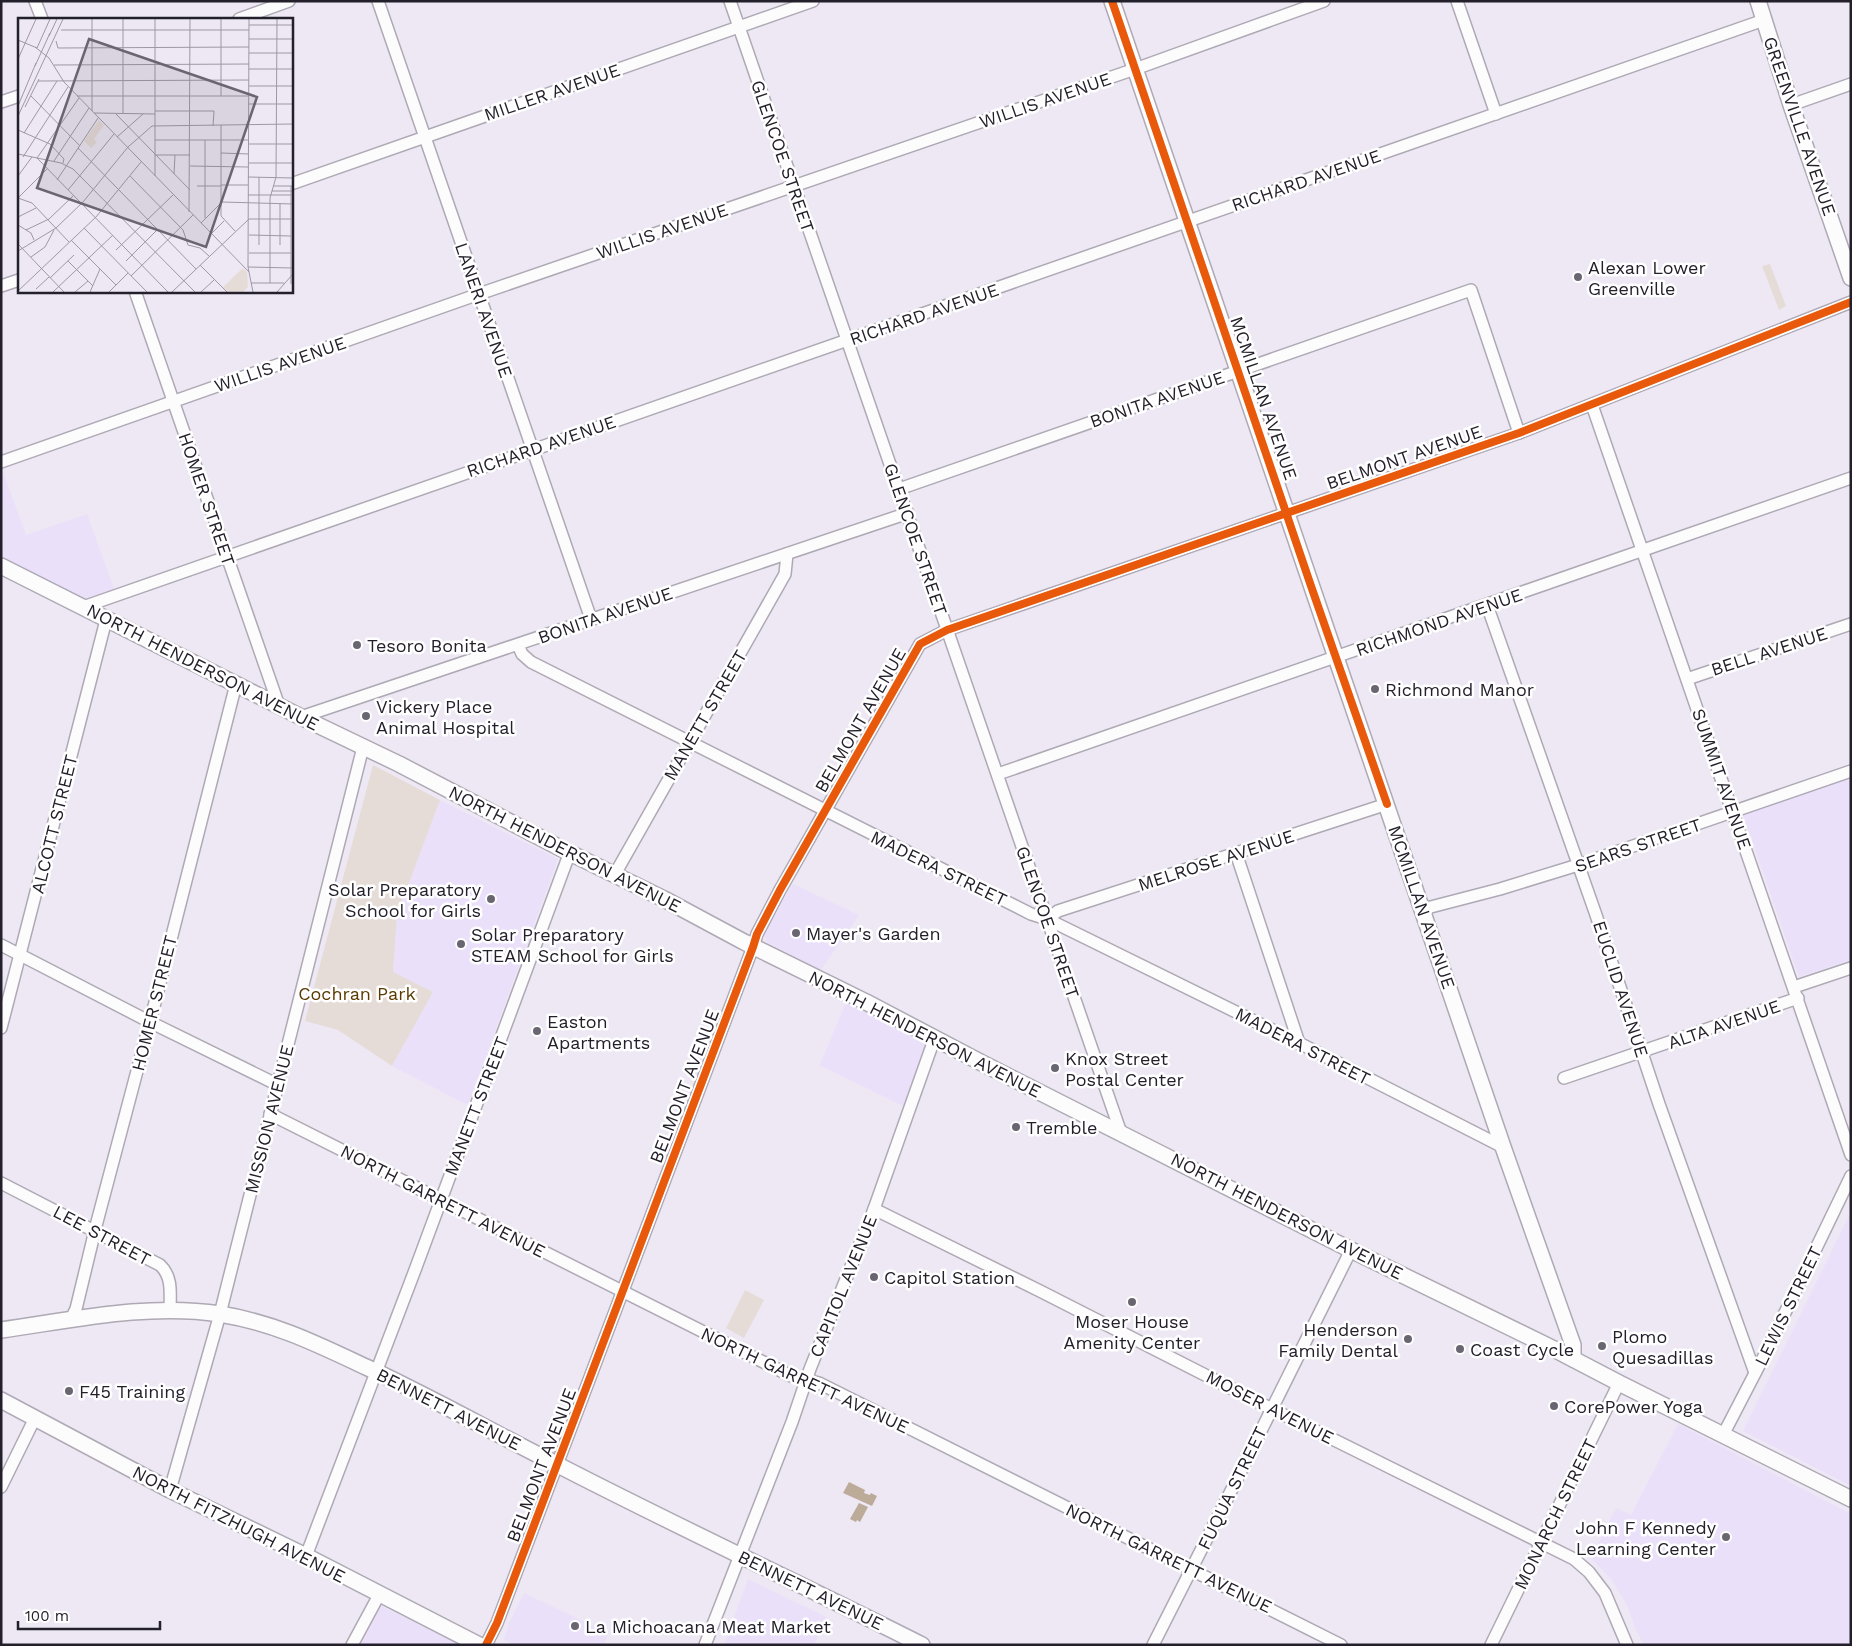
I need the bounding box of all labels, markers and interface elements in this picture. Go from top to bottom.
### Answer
inset map [18,18,292,292]
street label: GREENVILLE AVENUE [1759,34,1841,218]
street label: MILLER AVENUE [481,59,623,125]
street label: WILLIS AVENUE [976,68,1114,132]
street label: GLENCOE STREET [747,77,819,235]
street label: RICHARD AVENUE [1229,145,1383,215]
street label: WILLIS AVENUE [593,199,731,263]
street label: LANERI AVENUE [451,240,517,380]
place label: Alexan Lower Greenville [1588,257,1706,299]
marker: Alexan Lower Greenville [1572,271,1584,283]
street label: RICHARD AVENUE [847,279,1001,349]
street label: MCMILLAN AVENUE [1226,313,1302,483]
street label: WILLIS AVENUE [211,332,349,396]
street label: BONITA AVENUE [1087,366,1227,432]
street label: RICHARD AVENUE [464,411,618,481]
street label: BELMONT AVENUE [1323,420,1485,494]
street label: HOMER STREET [174,430,240,568]
street label: GLENCOE STREET [880,460,952,618]
street label: BONITA AVENUE [535,582,675,648]
street label: RICHMOND AVENUE [1353,584,1525,660]
street label: NORTH HENDERSON AVENUE [83,599,323,735]
street label: BELL AVENUE [1708,622,1830,680]
place label: Tesoro Bonita [367,635,487,656]
marker: Tesoro Bonita [351,639,363,651]
street label: BELMONT AVENUE [810,644,910,796]
street label: MANETT STREET [659,646,751,784]
place label: Richmond Manor [1385,679,1534,700]
marker: Richmond Manor [1369,683,1381,695]
place label: Vickery Place Animal Hospital [376,696,515,738]
street label: SUMMIT AVENUE [1688,706,1756,852]
marker: Vickery Place Animal Hospital [360,710,372,722]
street label: ALCOTT STREET [27,752,81,896]
street label: NORTH HENDERSON AVENUE [445,781,685,917]
street label: SEARS STREET [1572,814,1704,876]
street label: MCMILLAN AVENUE [1384,822,1460,992]
street label: MELROSE AVENUE [1135,825,1297,895]
street label: MADERA STREET [868,826,1011,910]
street label: GLENCOE STREET [1012,843,1084,1001]
place label: Solar Preparatory School for Girls [328,879,482,921]
marker: Solar Preparatory School for Girls [485,893,497,905]
street label: EUCLID AVENUE [1589,918,1653,1060]
place label: Mayer's Garden [806,923,941,944]
place label: Solar Preparatory STEAM School for Girls [471,924,674,966]
marker: Mayer's Garden [790,927,802,939]
street label: HOMER STREET [127,933,181,1073]
marker: Solar Preparatory STEAM School for Girls [455,938,467,950]
street label: NORTH HENDERSON AVENUE [805,966,1045,1102]
park label: Cochran Park [298,983,416,1004]
street label: ALTA AVENUE [1665,995,1783,1053]
street label: MADERA STREET [1232,1003,1374,1089]
street label: BELMONT AVENUE [645,1006,723,1166]
place label: Easton Apartments [547,1011,650,1053]
marker: Easton Apartments [531,1025,543,1037]
street label: MANETT STREET [440,1033,512,1178]
street label: MISSION AVENUE [240,1042,298,1196]
place label: Knox Street Postal Center [1065,1048,1184,1090]
marker: Knox Street Postal Center [1049,1062,1061,1074]
place label: Tremble [1026,1117,1097,1138]
marker: Tremble [1010,1121,1022,1133]
street label: NORTH GARRETT AVENUE [337,1140,549,1262]
street label: NORTH HENDERSON AVENUE [1167,1148,1407,1284]
street label: LEE STREET [50,1200,155,1270]
street label: CAPITOL AVENUE [805,1212,881,1360]
street label: LEWIS STREET [1750,1243,1826,1369]
place label: Capitol Station [884,1267,1015,1288]
marker: Capitol Station [868,1271,880,1283]
marker: Moser House Amenity Center [1126,1296,1138,1308]
place label: Moser House Amenity Center [1064,1311,1200,1353]
place label: Henderson Family Dental [1278,1319,1398,1361]
street label: NORTH GARRETT AVENUE [698,1323,912,1437]
place label: Plomo Quesadillas [1612,1326,1713,1368]
marker: Henderson Family Dental [1402,1333,1414,1345]
place label: Coast Cycle [1470,1339,1574,1360]
marker: Plomo Quesadillas [1596,1340,1608,1352]
marker: Coast Cycle [1454,1343,1466,1355]
street label: BENNETT AVENUE [373,1364,525,1454]
street label: MOSER AVENUE [1203,1366,1337,1448]
place label: F45 Training [79,1381,185,1402]
marker: F45 Training [63,1385,75,1397]
street label: BELMONT AVENUE [502,1385,580,1545]
place label: CorePower Yoga [1564,1396,1703,1417]
marker: CorePower Yoga [1548,1400,1560,1412]
street label: FUQUA STREET [1193,1423,1271,1553]
street label: MONARCH STREET [1509,1435,1601,1593]
street label: NORTH FITZHUGH AVENUE [129,1461,349,1587]
street label: NORTH GARRETT AVENUE [1062,1499,1276,1617]
place label: John F Kennedy Learning Center [1575,1517,1717,1559]
marker: John F Kennedy Learning Center [1720,1531,1732,1543]
street label: BENNETT AVENUE [735,1546,887,1634]
scale bar [18,1598,160,1630]
text: 100 m [25,1607,69,1625]
place label: La Michoacana Meat Market [585,1616,831,1637]
marker: La Michoacana Meat Market [569,1620,581,1632]

